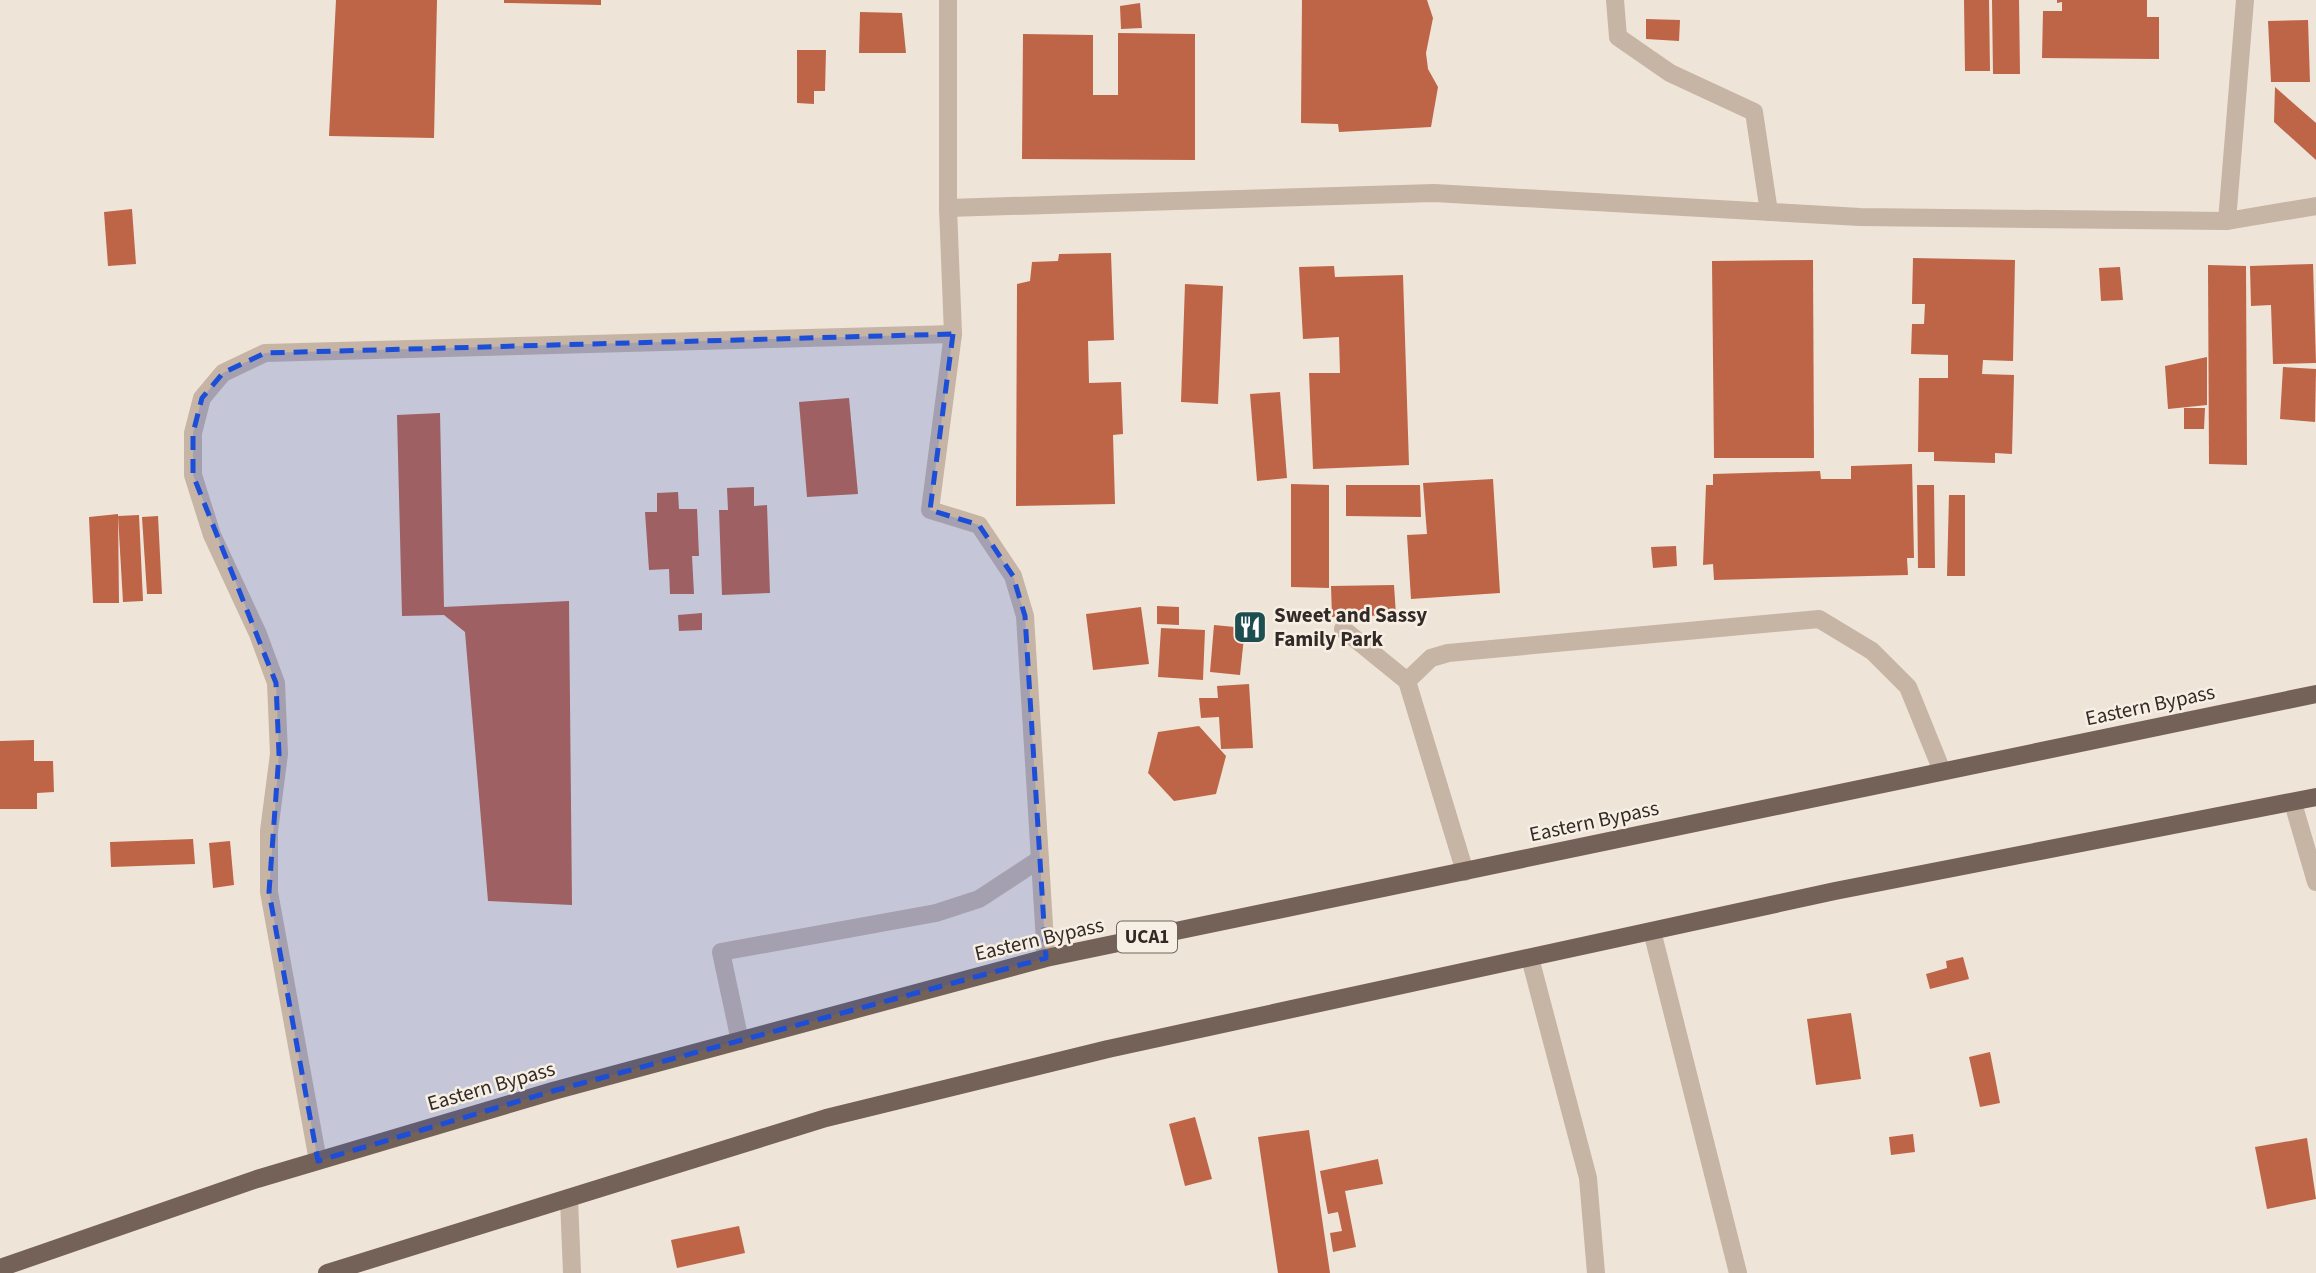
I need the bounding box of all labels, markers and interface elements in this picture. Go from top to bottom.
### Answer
place label: Sweet and Sassy Family Park [1274,600,1427,654]
restaurant icon: Sweet and Sassy Family Park [1231,608,1269,646]
street label: Eastern Bypass [2082,677,2218,733]
street label: Eastern Bypass [1526,793,1662,849]
street label: Eastern Bypass [971,910,1107,968]
road number: UCA1 [1117,922,1177,953]
street label: Eastern Bypass [424,1053,559,1119]

